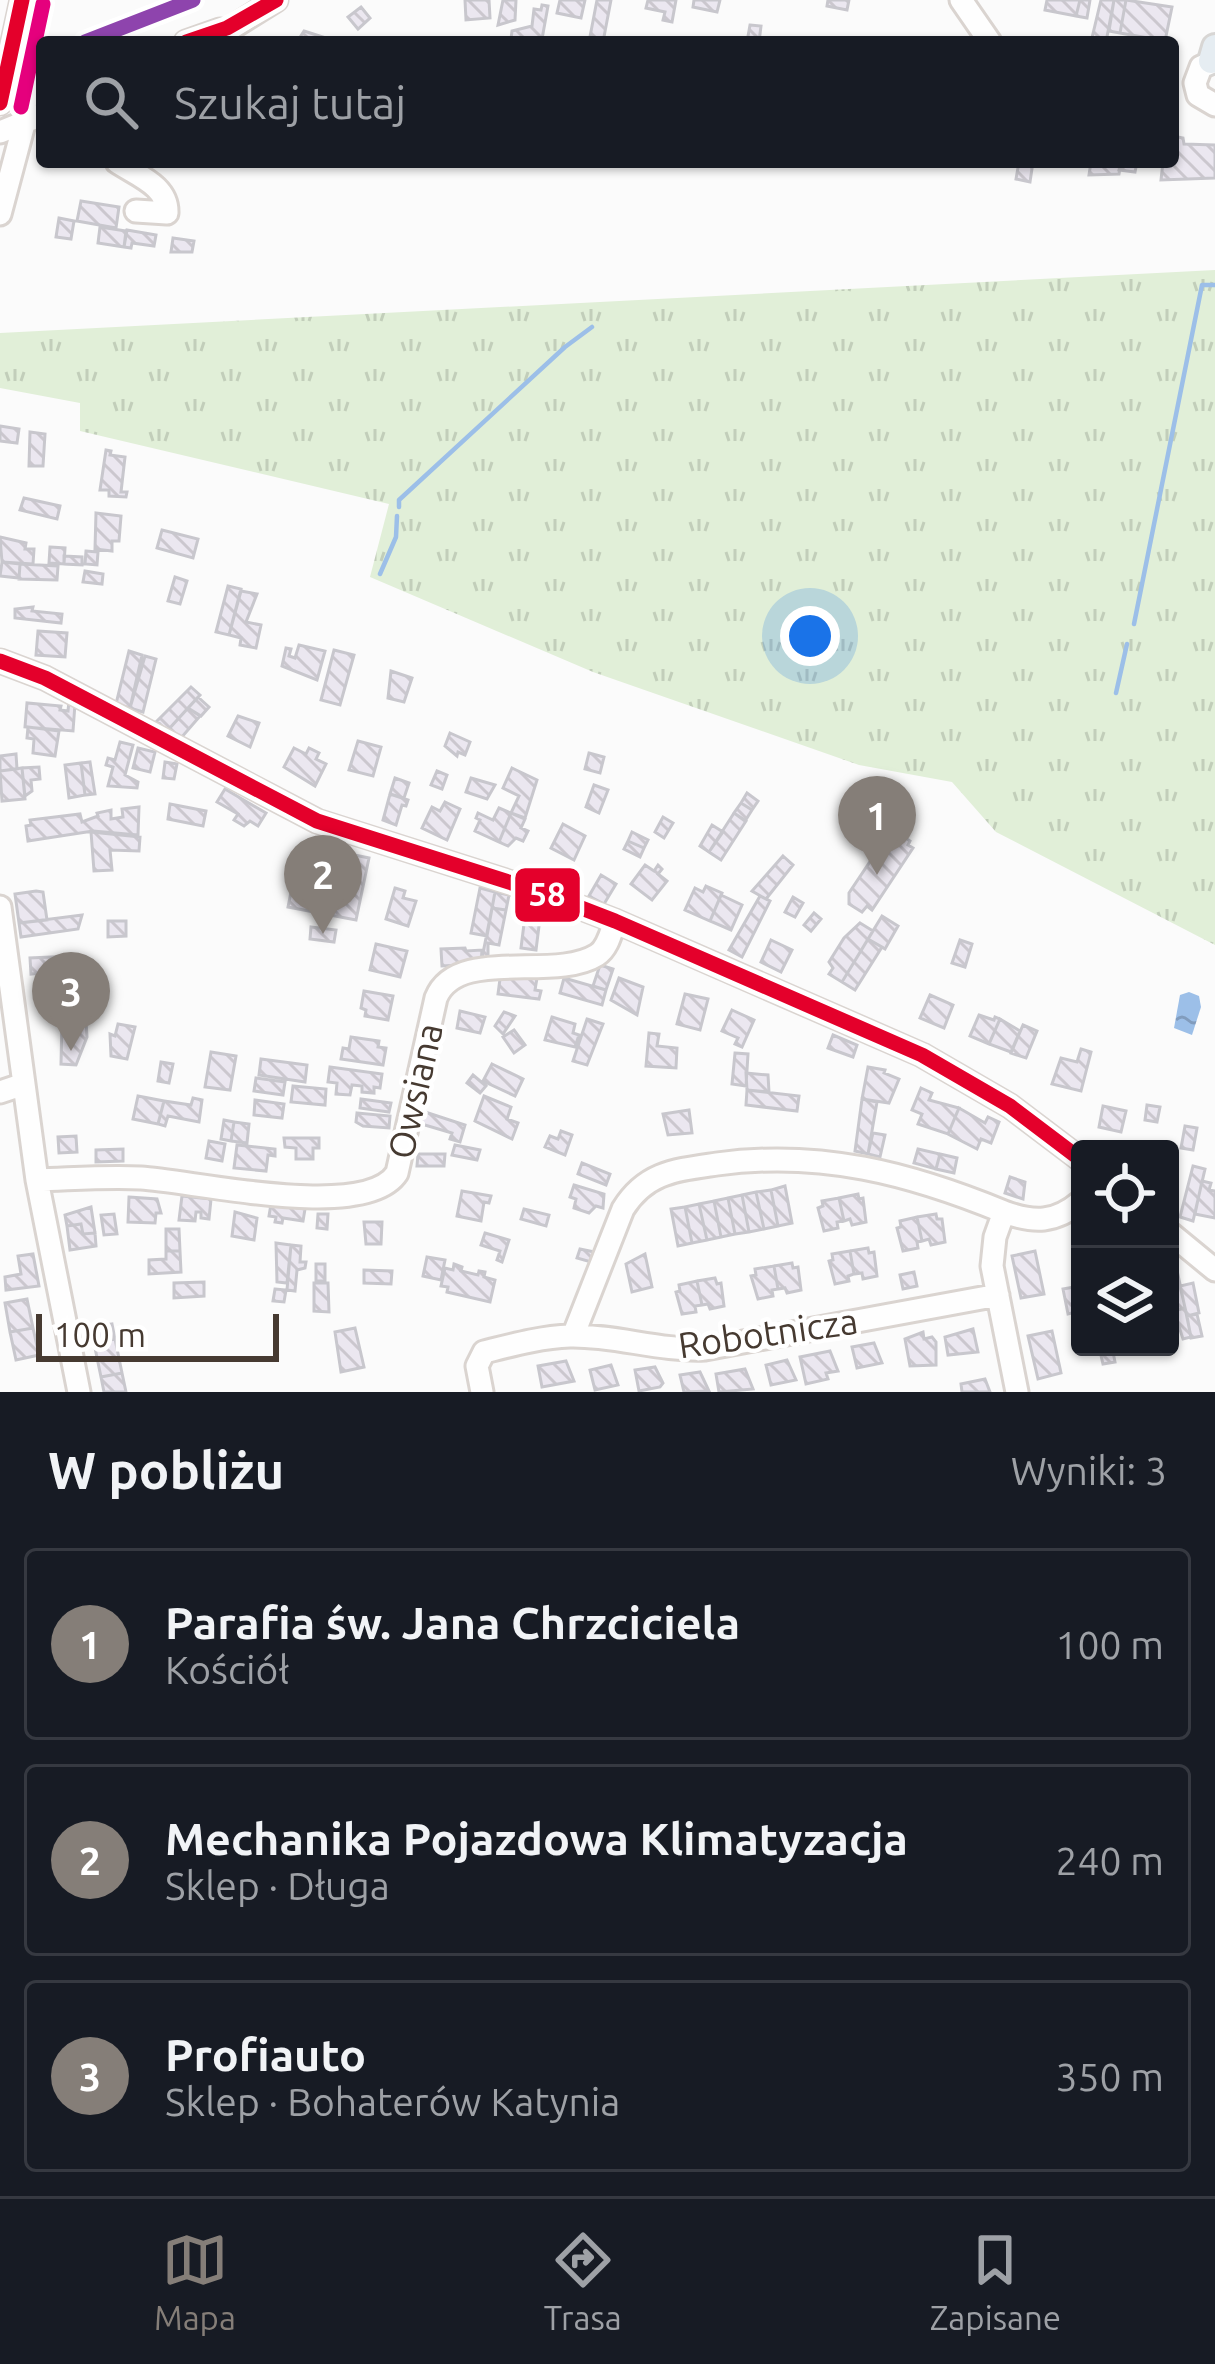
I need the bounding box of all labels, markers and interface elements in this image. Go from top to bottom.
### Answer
search box [36,36,1179,168]
icon: search [78,69,144,135]
text: Szukaj tutaj [174,77,406,128]
your location [780,606,840,666]
pin: 1 [838,776,916,875]
pin: 2 [284,835,362,934]
line badge: 58 [513,866,582,924]
text: 58 [528,875,566,912]
pin: 3 [32,952,110,1051]
street label: Owsiana [379,1019,450,1163]
map controls [1071,1140,1179,1356]
button: locate [1071,1140,1179,1248]
button: layers [1071,1248,1179,1356]
street label: Robotnicza [676,1300,860,1365]
scale bar [36,1308,279,1361]
text: 100 m [54,1316,146,1353]
text: W pobliżu [48,1441,284,1499]
text: Wyniki: 3 [1011,1449,1167,1492]
text: Parafia św. Jana Chrzciciela [165,1597,740,1648]
text: 1 [79,1623,101,1666]
text: 100 m [1055,1623,1164,1666]
text: Kościół [165,1648,289,1691]
text: Mechanika Pojazdowa Klimatyzacja [165,1813,908,1864]
text: 2 [79,1839,101,1882]
text: 240 m [1055,1839,1164,1882]
text: Sklep · Długa [165,1864,390,1907]
text: Profiauto [165,2029,366,2080]
text: 3 [79,2055,101,2098]
text: 350 m [1055,2055,1164,2098]
text: Sklep · Bohaterów Katynia [165,2080,620,2123]
tab: Mapa [154,2227,236,2336]
tab: Trasa [544,2227,622,2336]
tab: Zapisane [930,2227,1061,2336]

